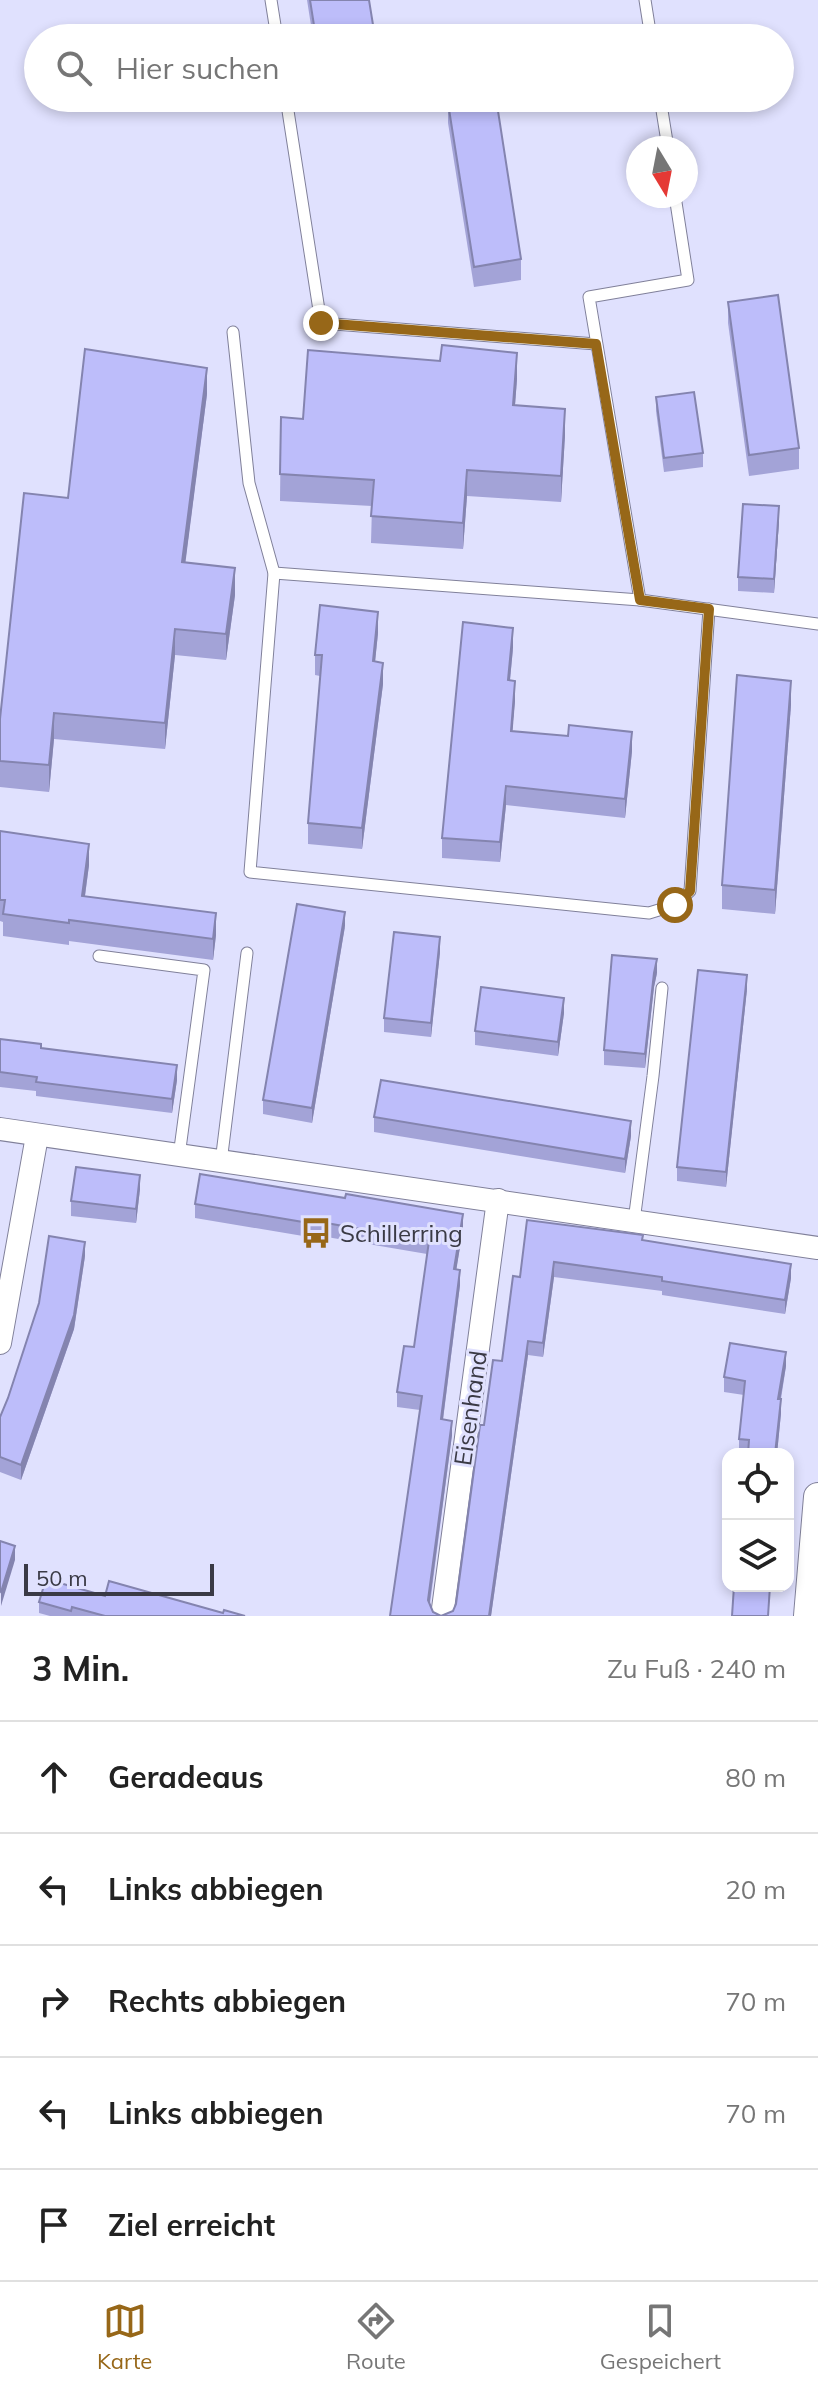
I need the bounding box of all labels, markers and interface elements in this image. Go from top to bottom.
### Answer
search box [24,24,794,112]
icon: search [52,46,96,90]
text: Hier suchen [116,49,280,87]
north arrow [626,136,698,208]
route end [303,305,339,341]
route start [657,887,693,923]
bus stop icon: Schillerring [299,1216,333,1250]
place label: Schillerring [340,1218,463,1248]
street label: Eisenhand [447,1349,493,1467]
map controls [722,1448,794,1592]
button: locate [722,1448,794,1520]
button: layers [722,1520,794,1592]
scale bar [24,1560,214,1596]
text: 50 m [36,1564,87,1592]
text: 3 Min. [32,1647,129,1690]
text: Zu Fuß · 240 m [607,1652,786,1685]
icon: ahead [32,1755,76,1799]
text: Geradeaus [108,1758,263,1796]
text: 80 m [725,1761,786,1794]
icon: left [32,1867,76,1911]
text: Links abbiegen [108,1870,324,1908]
text: 20 m [725,1873,786,1906]
icon: right [32,1979,76,2023]
text: Rechts abbiegen [108,1982,346,2020]
text: 70 m [725,1985,786,2018]
icon: left [32,2091,76,2135]
text: Links abbiegen [108,2094,324,2132]
text: 70 m [725,2097,786,2130]
icon: arrive [32,2203,76,2247]
text: Ziel erreicht [108,2206,275,2244]
tab: Karte [97,2299,152,2375]
tab: Route [346,2299,406,2375]
tab: Gespeichert [600,2299,721,2375]

